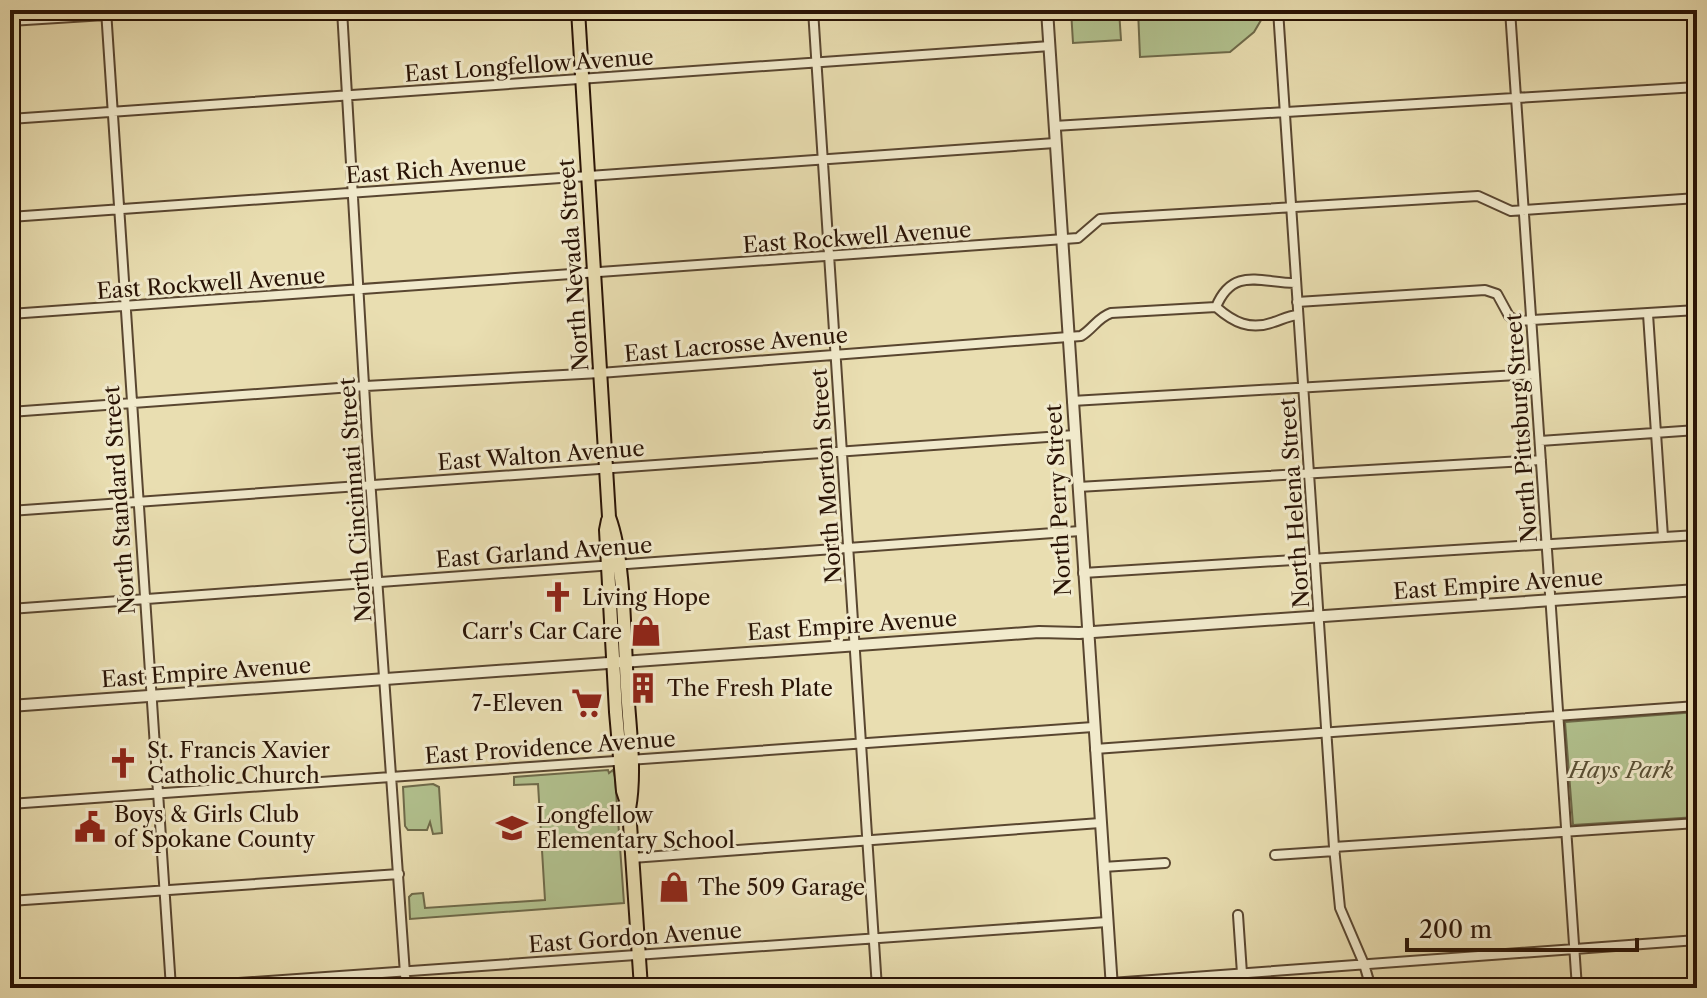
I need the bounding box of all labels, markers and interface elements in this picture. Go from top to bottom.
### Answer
street label: East Longfellow Avenue [404,43,655,88]
street label: East Rich Avenue [345,150,527,189]
street label: North Nevada Street [553,157,594,372]
street label: East Rockwell Avenue [742,216,972,259]
street label: East Rockwell Avenue [96,262,326,305]
street label: North Pittsburg Street [1500,312,1543,544]
street label: East Lacrosse Avenue [623,321,849,368]
street label: North Morton Street [806,367,847,584]
street label: North Cincinnati Street [333,376,378,623]
street label: North Standard Street [98,384,141,615]
street label: North Helena Street [1274,397,1315,609]
street label: North Perry Street [1040,403,1077,597]
street label: East Walton Avenue [437,435,645,476]
street label: East Garland Avenue [435,531,653,574]
street label: East Empire Avenue [1392,564,1604,605]
church icon: Living Hope [541,580,575,614]
place label: Living Hope [582,584,710,611]
street label: East Empire Avenue [746,605,958,646]
shop icon: Carr's Car Care [629,614,663,648]
place label: Carr's Car Care [462,618,622,645]
street label: East Empire Avenue [100,652,312,693]
building icon: The Fresh Plate [626,671,660,705]
place label: The Fresh Plate [667,675,833,702]
supermarket icon: 7-Eleven [570,686,604,720]
place label: 7-Eleven [472,690,563,717]
street label: East Providence Avenue [424,725,676,770]
place label: St. Francis Xavier Catholic Church [147,737,330,789]
church icon: St. Francis Xavier Catholic Church [106,746,140,780]
park label: Hays Park [1567,757,1674,784]
place label: Boys & Girls Club of Spokane County [114,801,316,853]
place label: Longfellow Elementary School [536,802,735,854]
public building icon: Boys & Girls Club of Spokane County [73,810,107,844]
school or university icon: Longfellow Elementary School [495,811,529,845]
shop icon: The 509 Garage [657,870,691,904]
place label: The 509 Garage [698,874,865,901]
scale bar [1407,902,1637,952]
text: 200 m [1419,915,1492,944]
street label: East Gordon Avenue [527,917,743,958]

